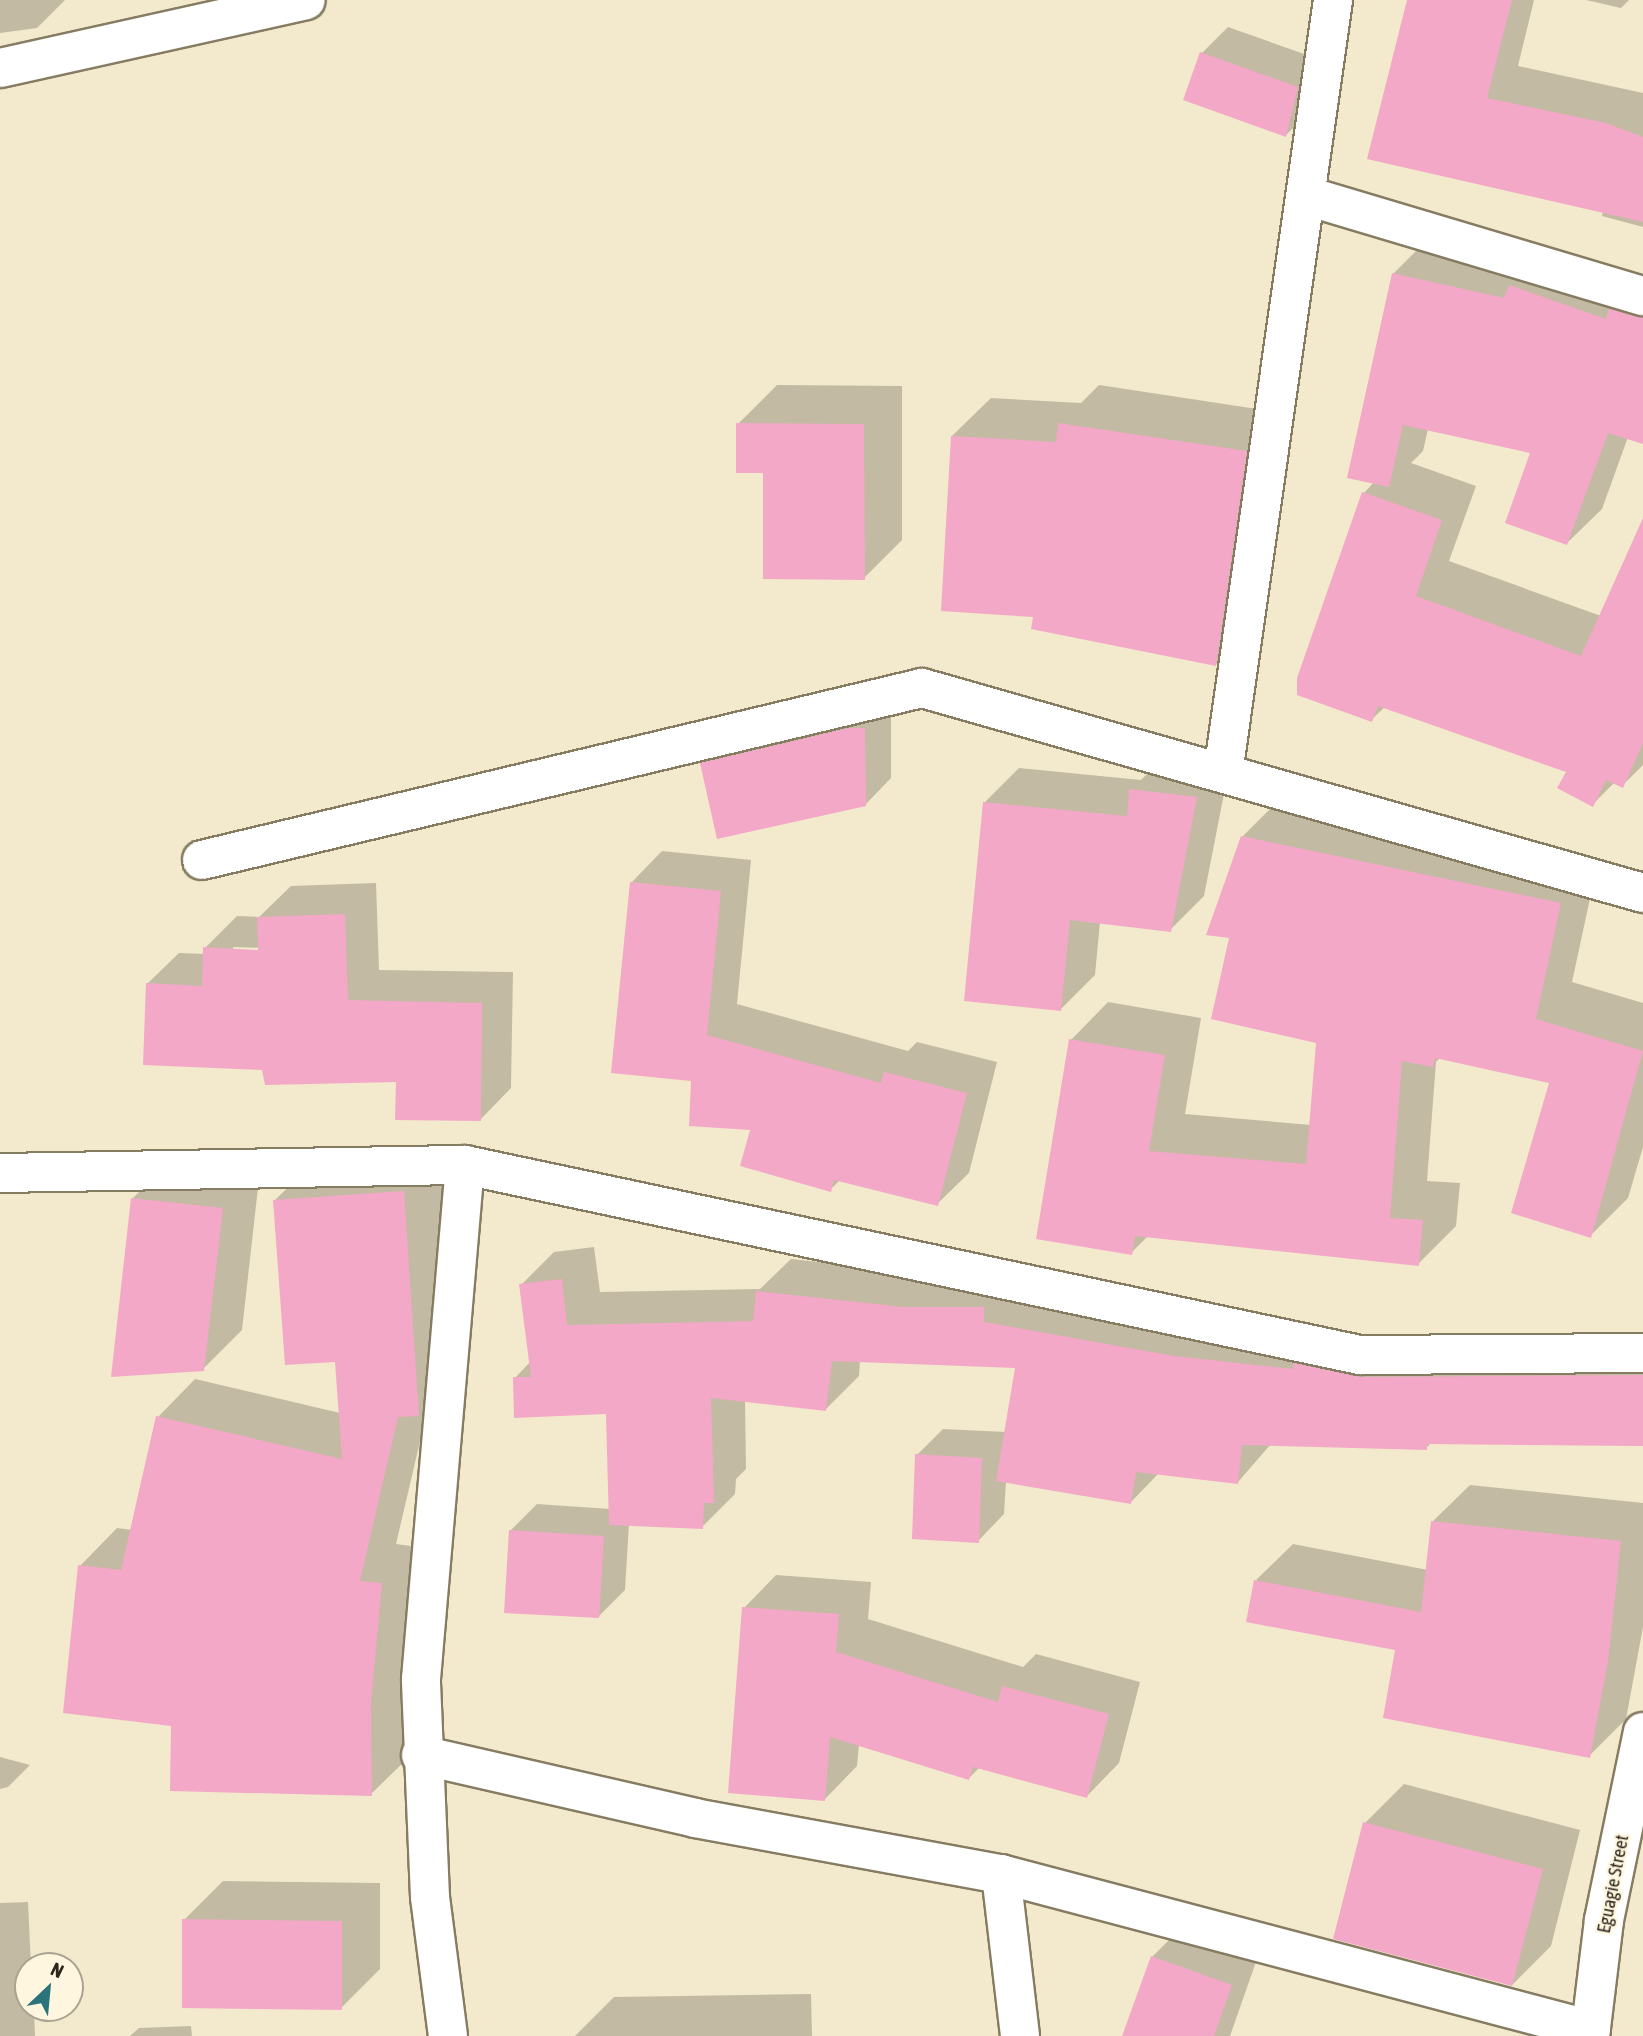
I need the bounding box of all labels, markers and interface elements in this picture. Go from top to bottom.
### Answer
street label: Eguagie Street [1592,1833,1634,1935]
north arrow [14,1952,84,2022]
text: N [47,1958,67,1982]

